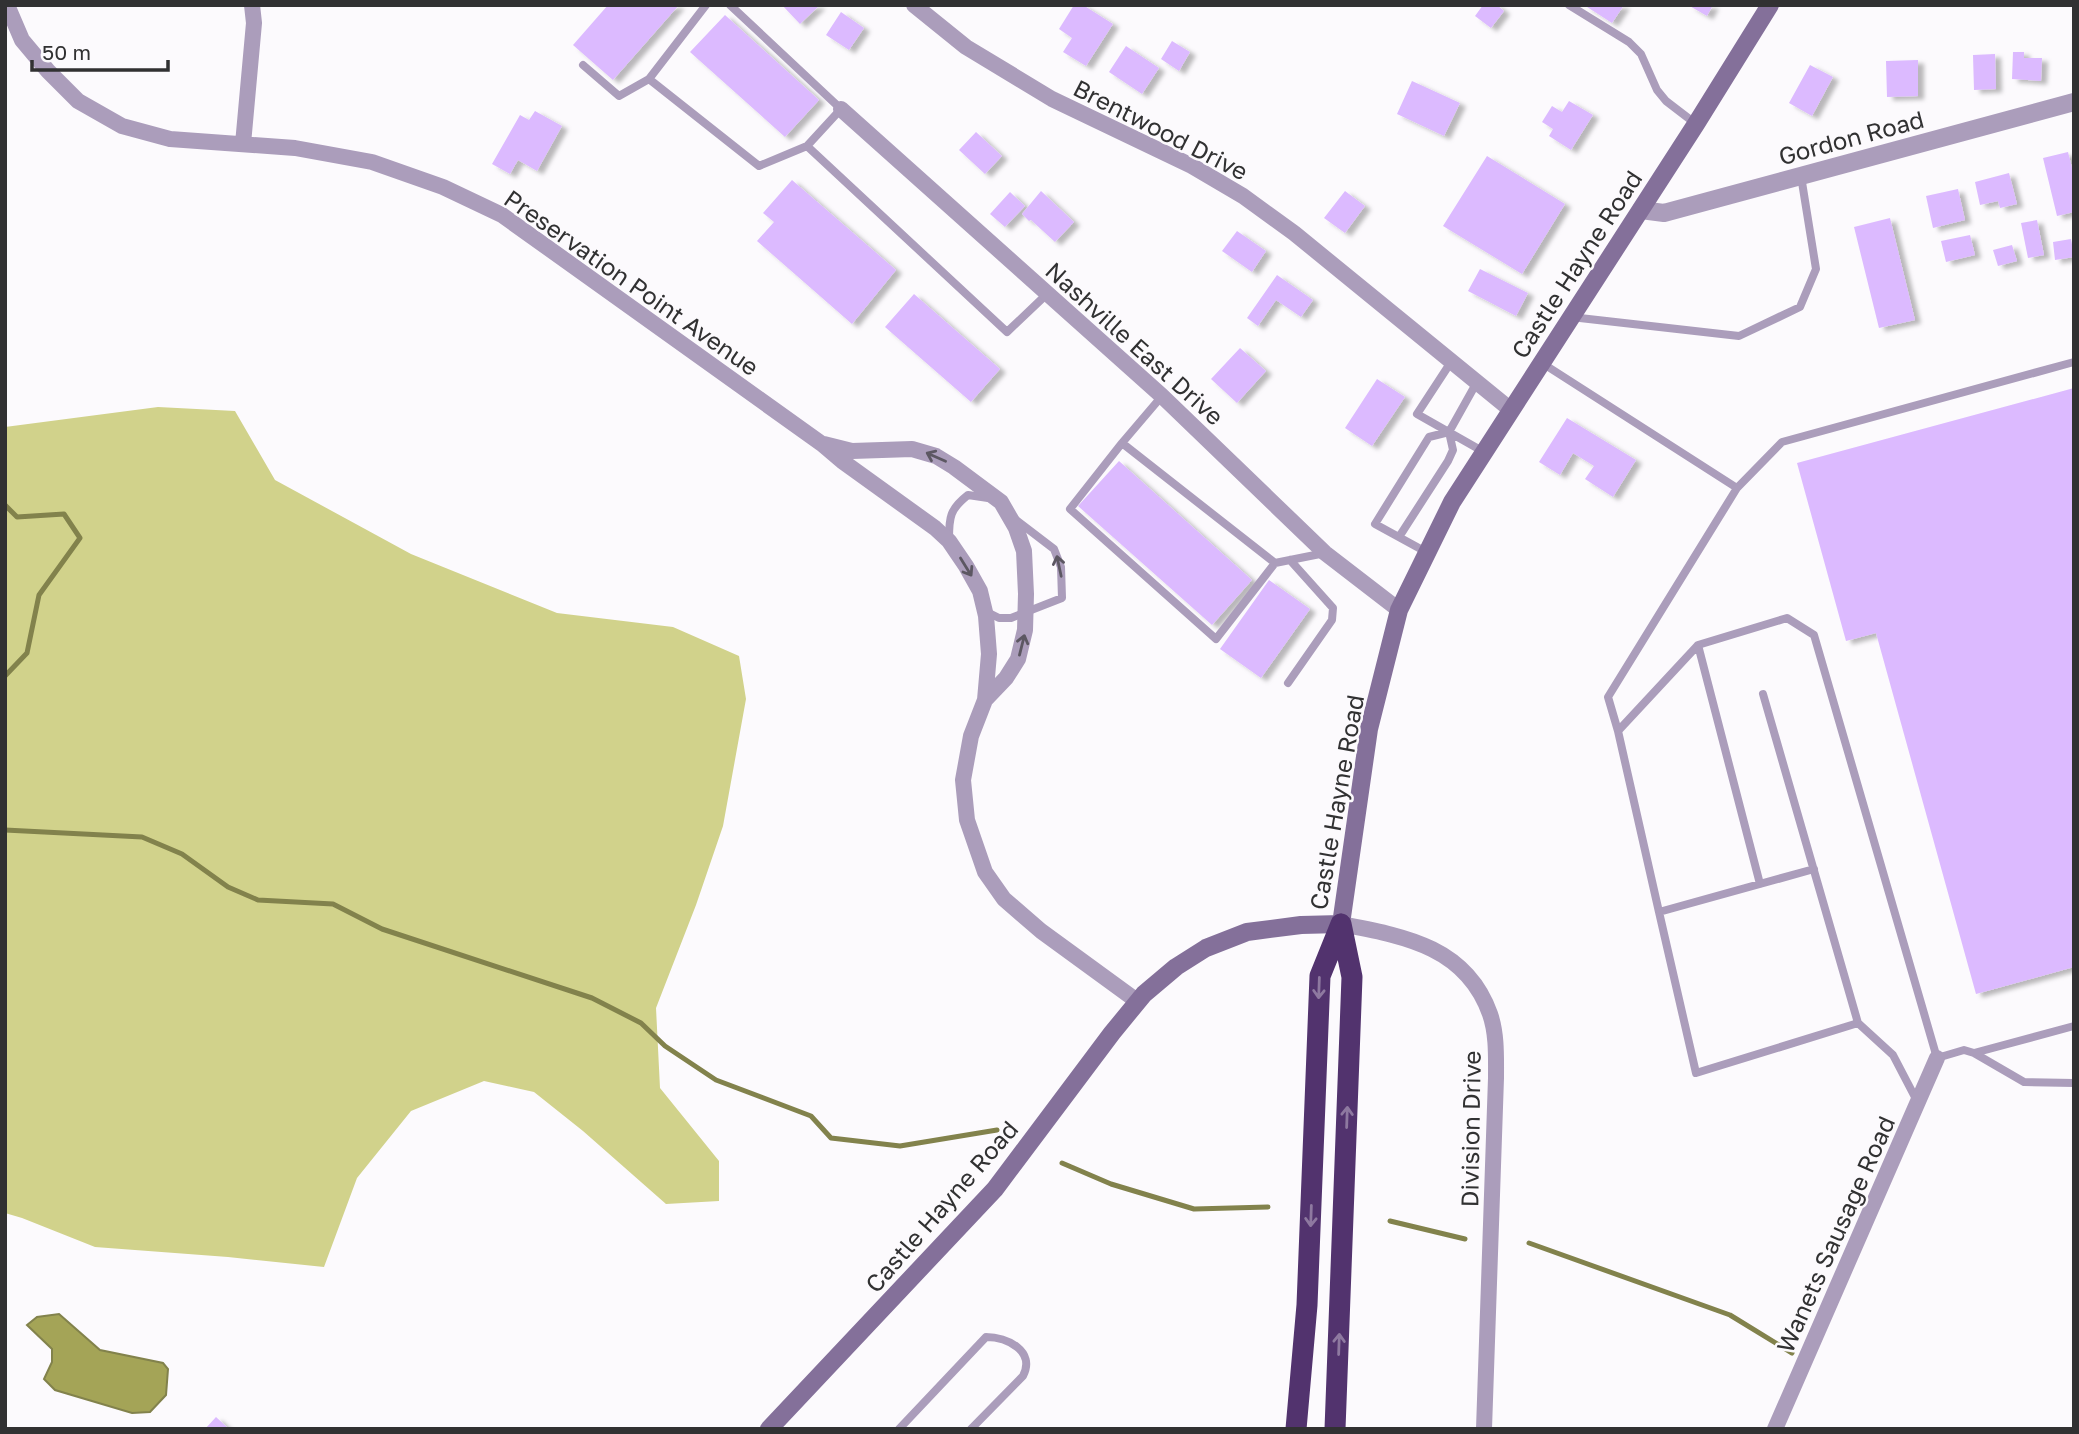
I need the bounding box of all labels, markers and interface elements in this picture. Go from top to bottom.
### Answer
scale bar [32,28,168,72]
text: 50 m [42,39,91,65]
street label: Brentwood Drive [1069,73,1253,185]
street label: Gordon Road [1775,104,1927,170]
street label: Castle Hayne Road [1505,165,1647,363]
street label: Preservation Point Avenue [499,183,765,381]
street label: Nashville East Drive [1040,255,1230,431]
one-way arrow [926,450,947,463]
one-way arrow [1051,555,1064,577]
one-way arrow [959,556,973,576]
one-way arrow [1016,634,1029,656]
street label: Castle Hayne Road [1303,692,1369,912]
one-way arrow [1313,977,1326,1000]
street label: Division Drive [1454,1050,1486,1208]
one-way arrow [1341,1106,1354,1129]
street label: Wanets Sausage Road [1770,1111,1900,1357]
street label: Castle Hayne Road [859,1114,1023,1298]
one-way arrow [1304,1204,1317,1227]
one-way arrow [1332,1333,1346,1356]

